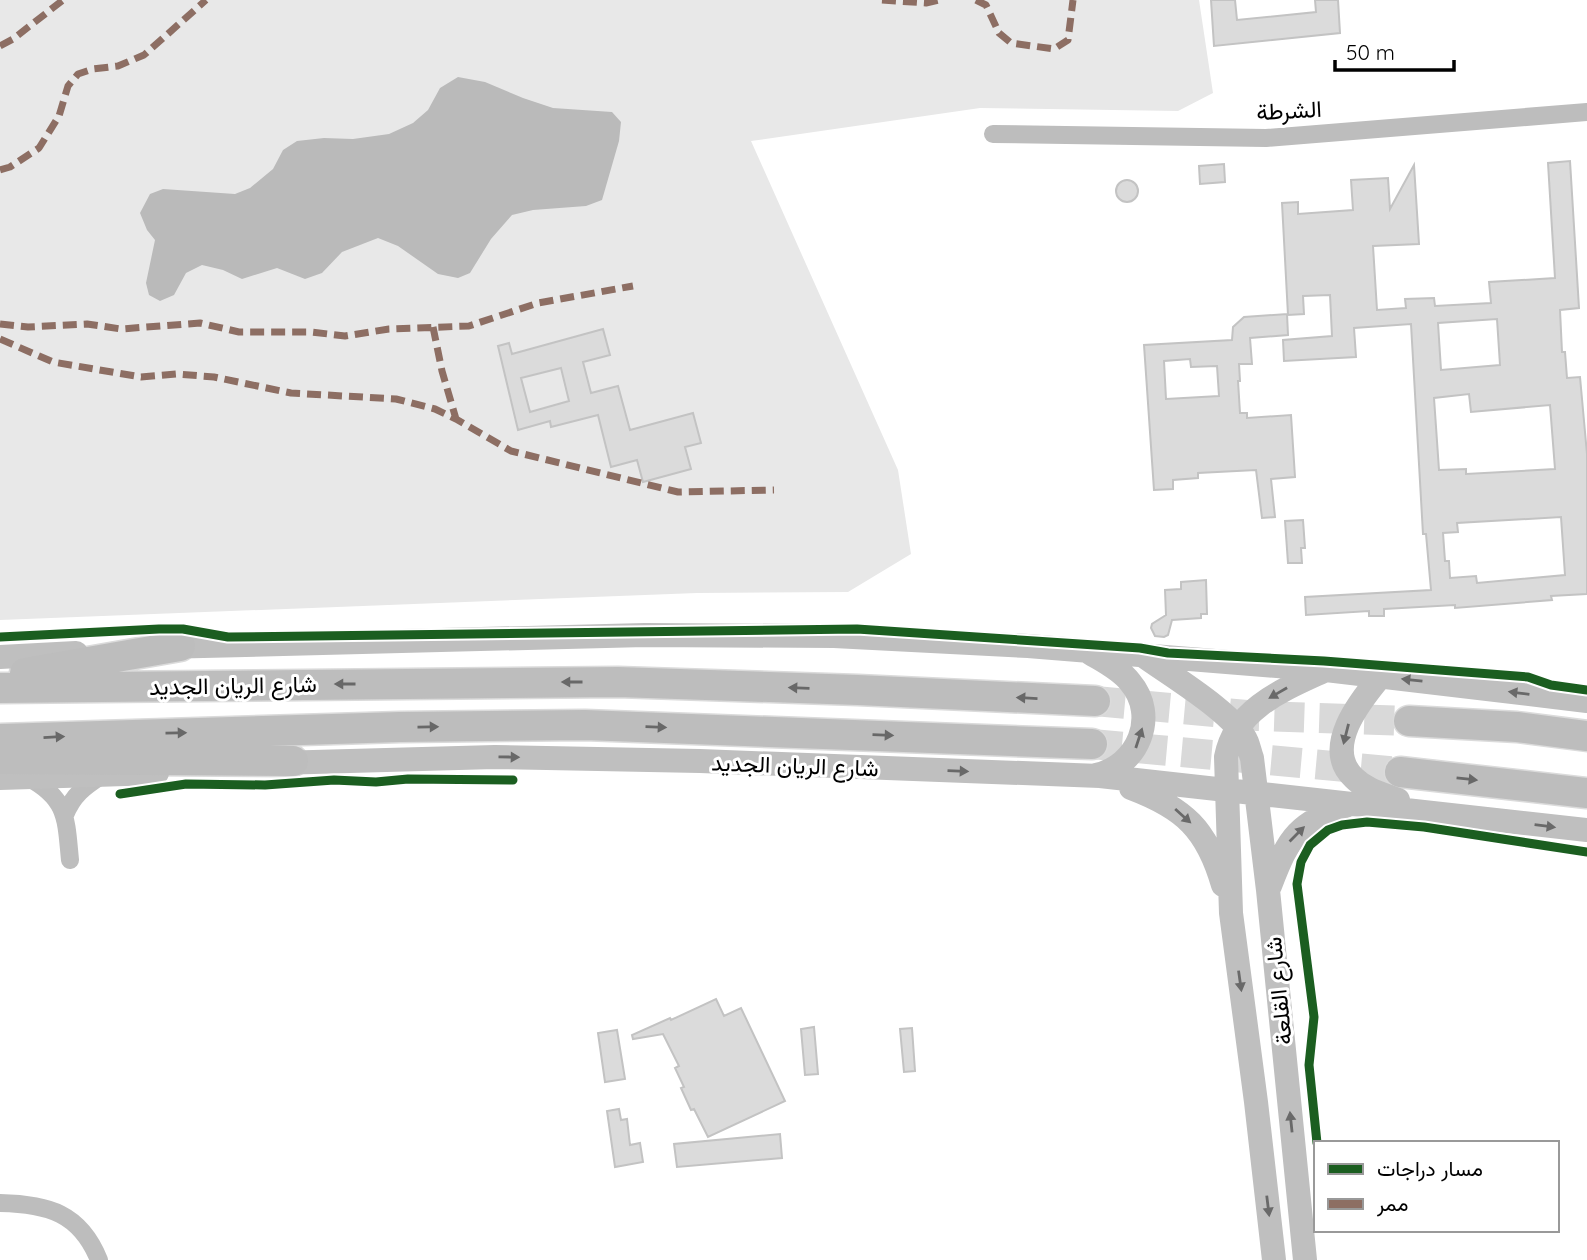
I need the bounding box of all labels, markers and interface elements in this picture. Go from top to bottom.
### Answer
scale bar [1335,28,1454,72]
text: 50 m [1346,39,1395,65]
street label: الشرطة [1256,94,1322,127]
street label: شارع الريان الجديد [149,669,317,703]
one-way arrow [1401,674,1423,685]
one-way arrow [561,676,583,688]
one-way arrow [333,678,355,689]
one-way arrow [788,682,810,693]
one-way arrow [1269,687,1288,699]
one-way arrow [1508,687,1530,698]
one-way arrow [1016,692,1038,703]
one-way arrow [417,721,439,733]
one-way arrow [645,722,667,733]
one-way arrow [1340,723,1351,745]
one-way arrow [165,727,187,738]
one-way arrow [1134,727,1145,748]
one-way arrow [872,729,894,740]
one-way arrow [43,731,65,742]
street label: شارع الريان الجديد [711,748,879,784]
one-way arrow [498,751,520,763]
one-way arrow [948,766,970,777]
one-way arrow [1457,774,1479,785]
one-way arrow [1174,808,1192,824]
one-way arrow [1534,820,1556,831]
one-way arrow [1288,827,1305,843]
street label: شارع القلعة [1258,935,1300,1046]
one-way arrow [1235,970,1246,992]
one-way arrow [1285,1110,1296,1132]
legend [1314,1141,1559,1232]
text: مسار دراجات [1377,1155,1483,1182]
text: ممر [1376,1190,1408,1217]
one-way arrow [1263,1195,1274,1217]

